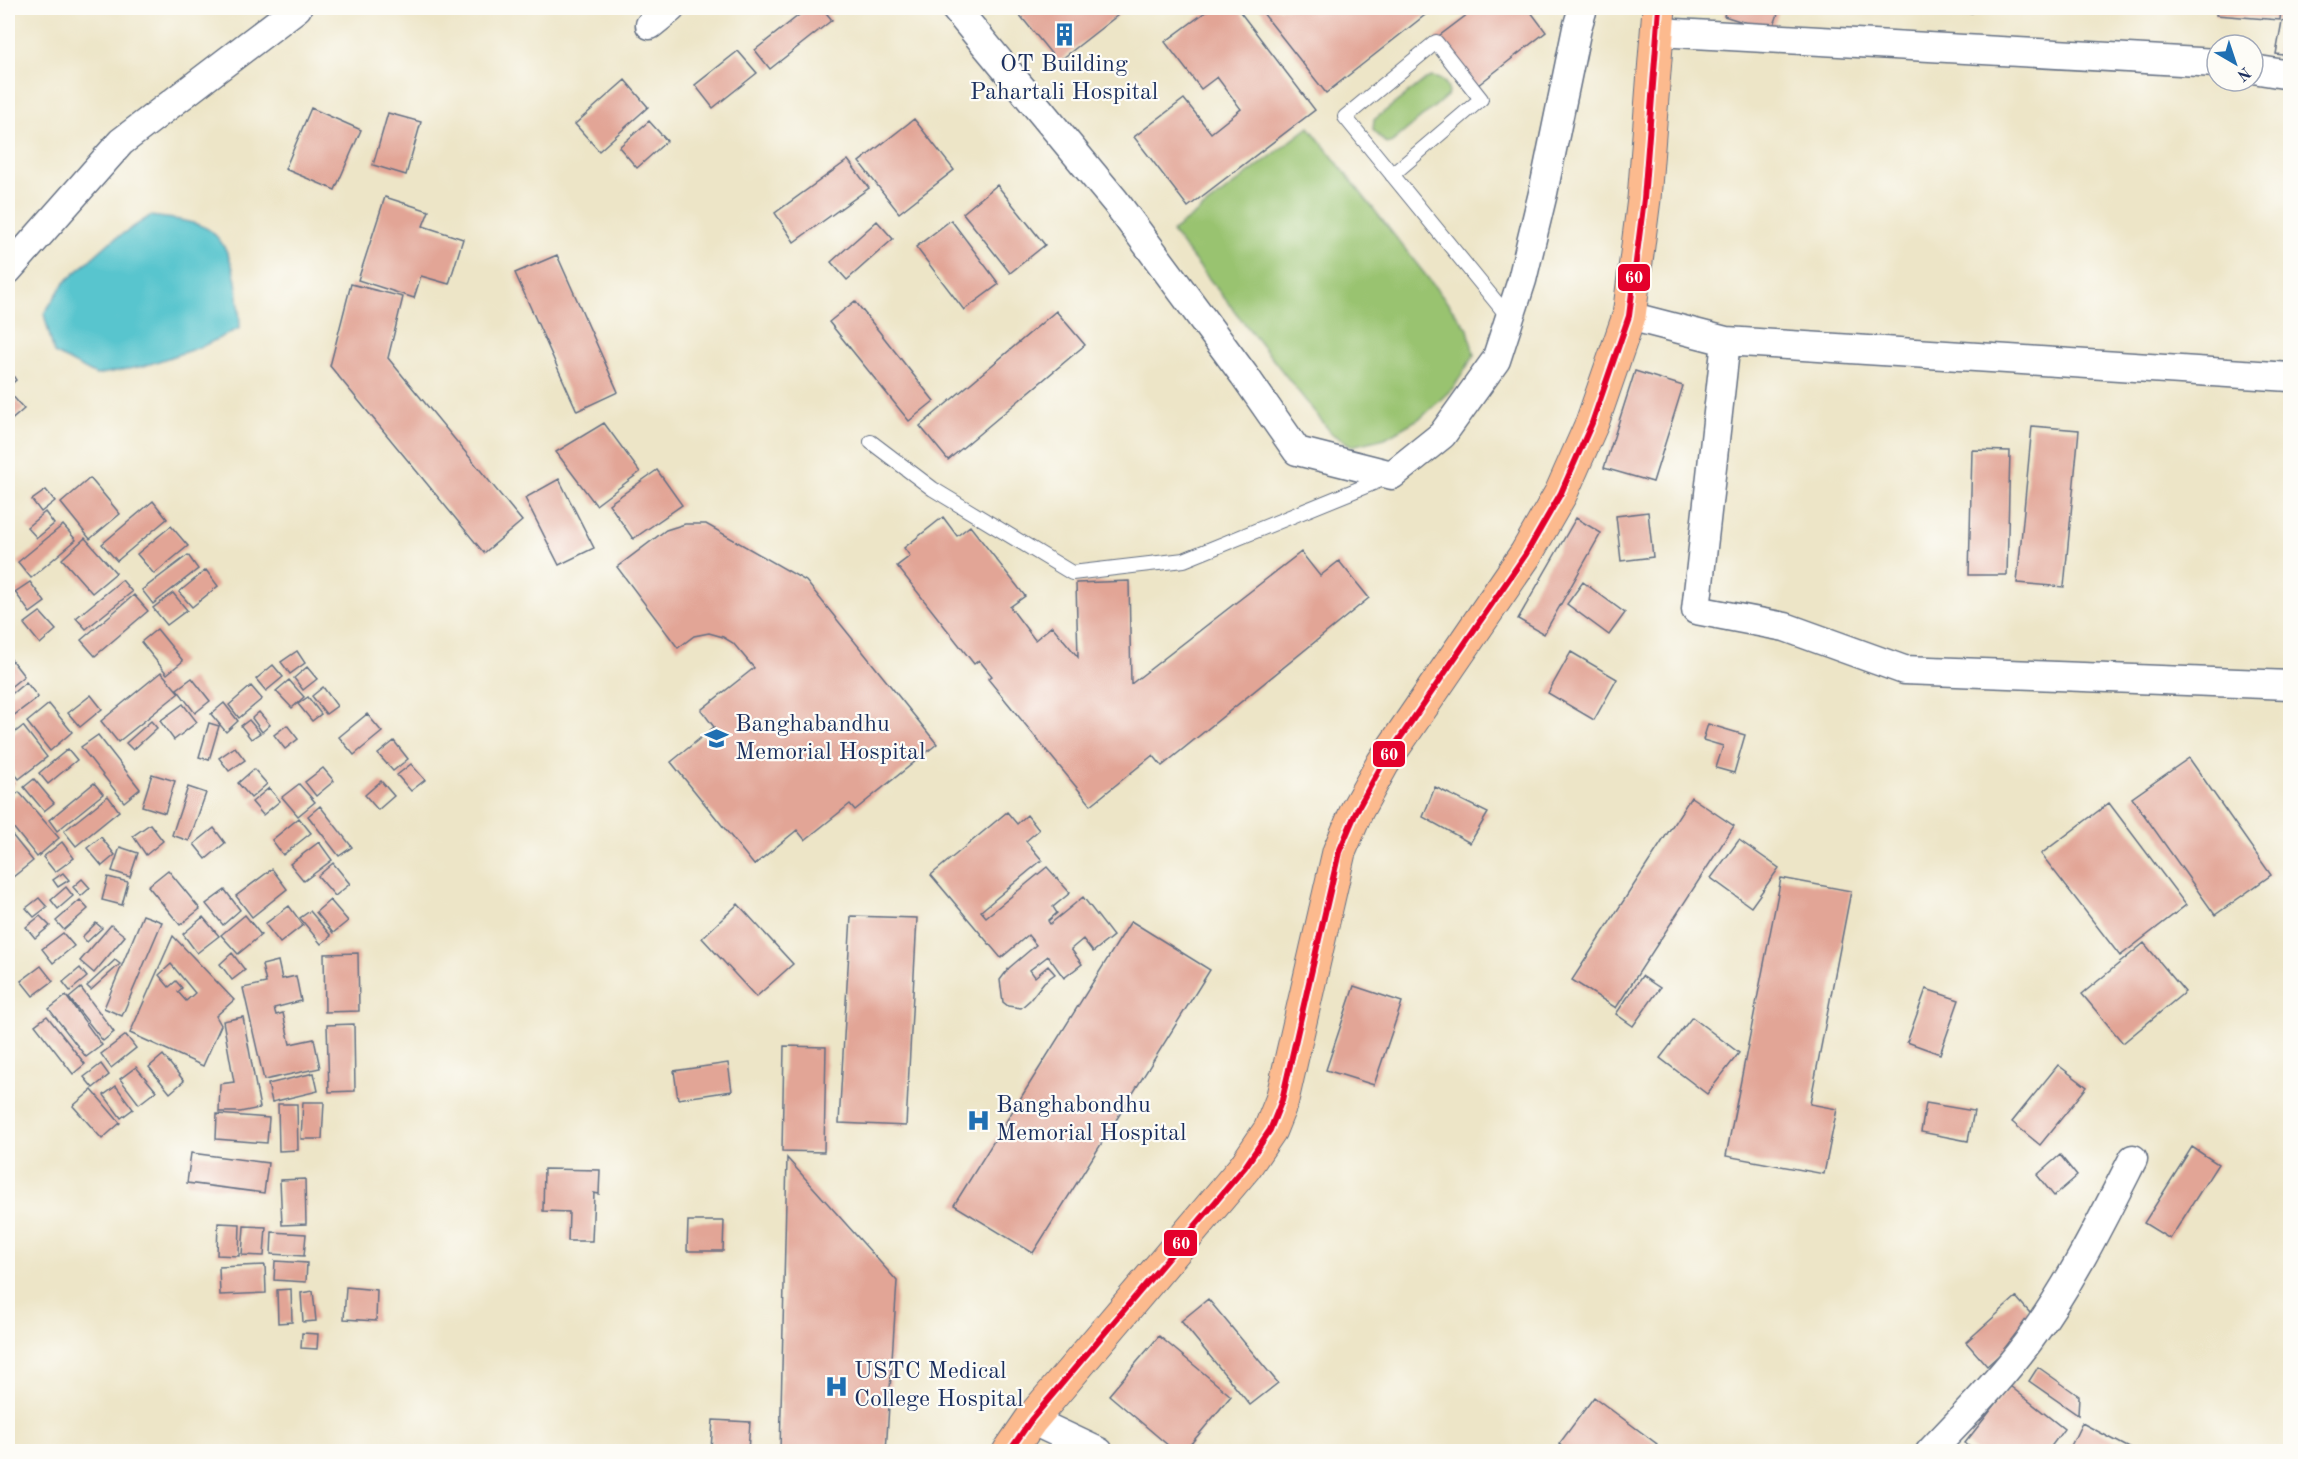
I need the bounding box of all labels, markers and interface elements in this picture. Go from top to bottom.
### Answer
building icon: OT Building Pahartali Hospital [1051,22,1077,48]
north arrow [2205,33,2265,93]
place label: OT Building Pahartali Hospital [970,53,1158,105]
text: N [2233,63,2253,84]
line badge: 60 [1617,263,1651,292]
text: 60 [1625,271,1643,287]
place label: Banghabandhu Memorial Hospital [735,713,925,765]
school or university icon: Banghabandhu Memorial Hospital [704,726,730,752]
line badge: 60 [1372,740,1406,768]
text: 60 [1380,748,1398,764]
place label: Banghabondhu Memorial Hospital [996,1094,1186,1146]
hospital icon: Banghabondhu Memorial Hospital [965,1107,991,1133]
line badge: 60 [1163,1229,1198,1257]
text: 60 [1172,1237,1190,1253]
place label: USTC Medical College Hospital [854,1360,1024,1412]
hospital icon: USTC Medical College Hospital [823,1373,849,1399]

